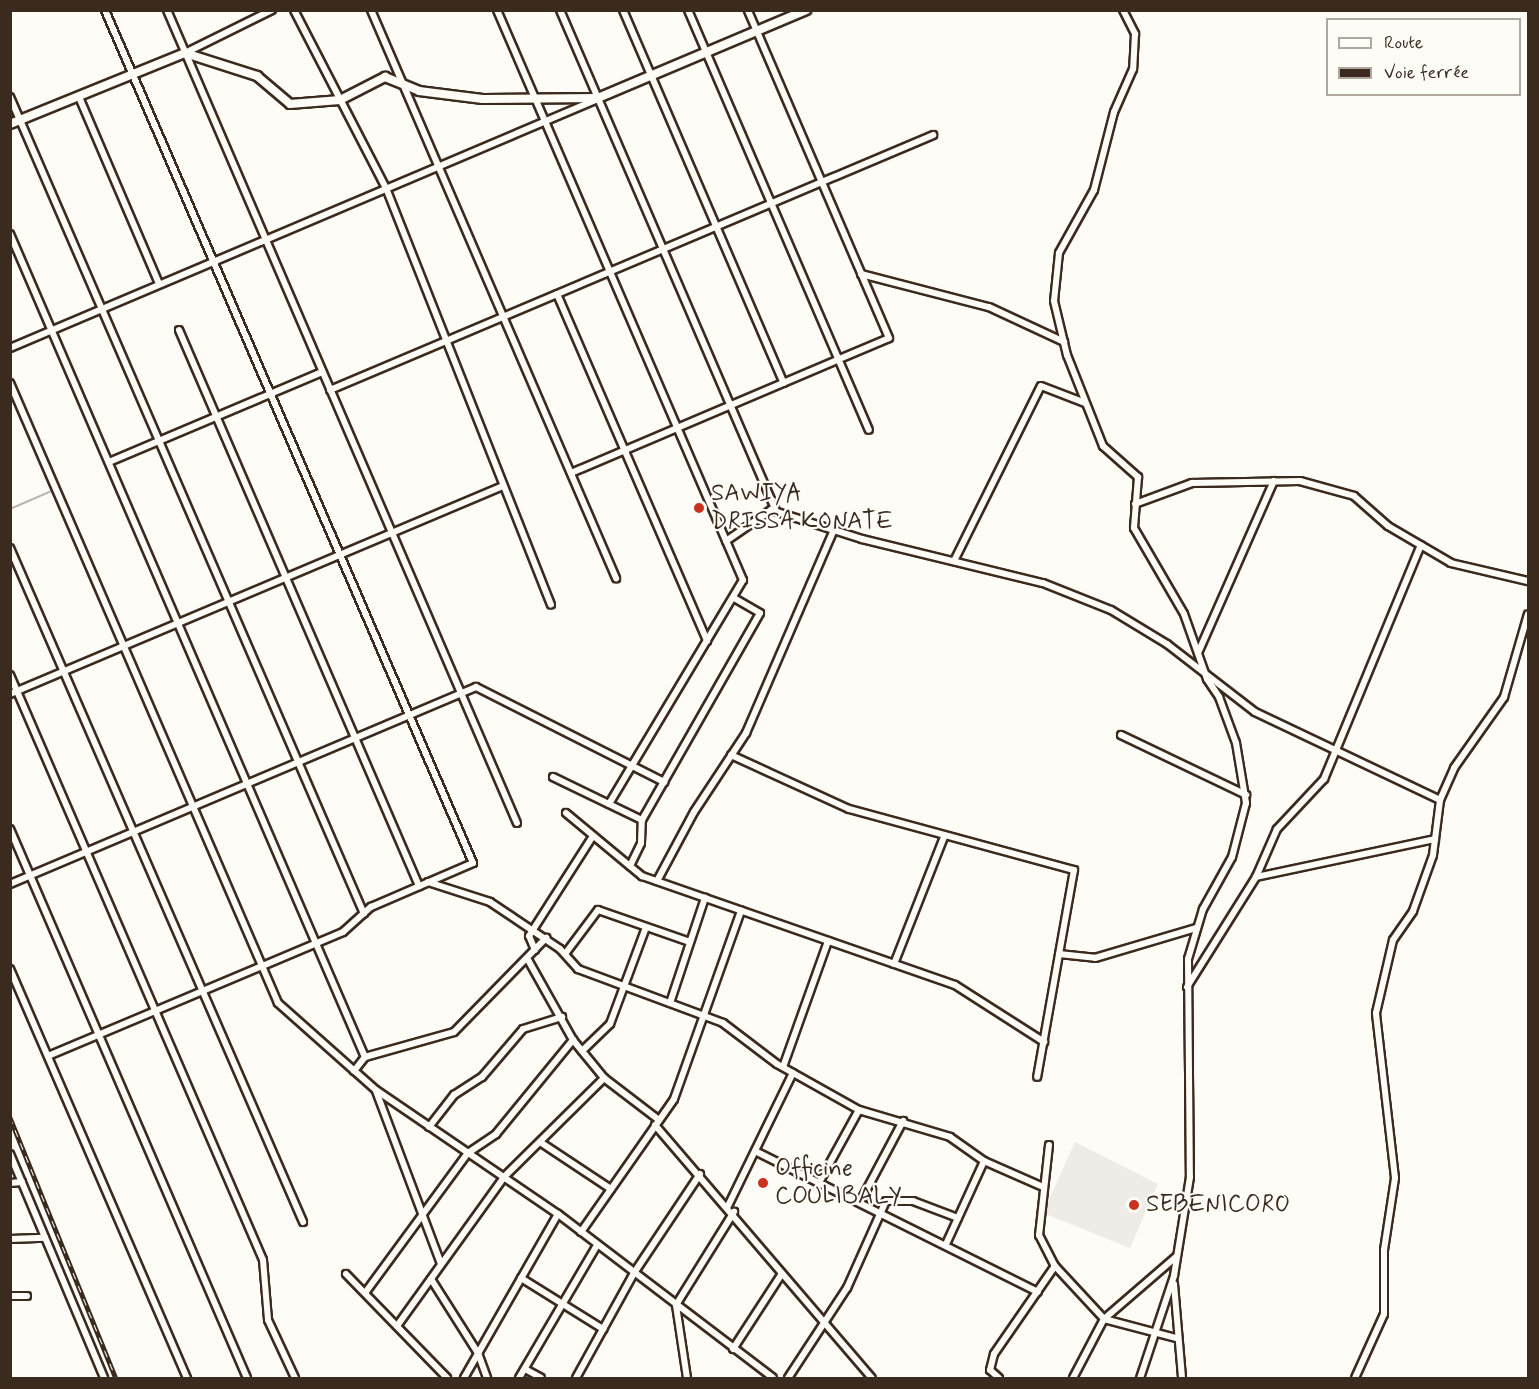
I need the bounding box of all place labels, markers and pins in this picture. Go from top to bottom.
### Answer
place label: SAWIYA DRISSA KONATE [711,480,894,536]
marker: SAWIYA DRISSA KONATE [692,501,706,515]
place label: Officine COULIBALY [775,1155,902,1211]
marker: Officine COULIBALY [756,1176,770,1190]
place label: SEBENICORO [1146,1191,1290,1219]
marker: SEBENICORO [1127,1198,1141,1212]

